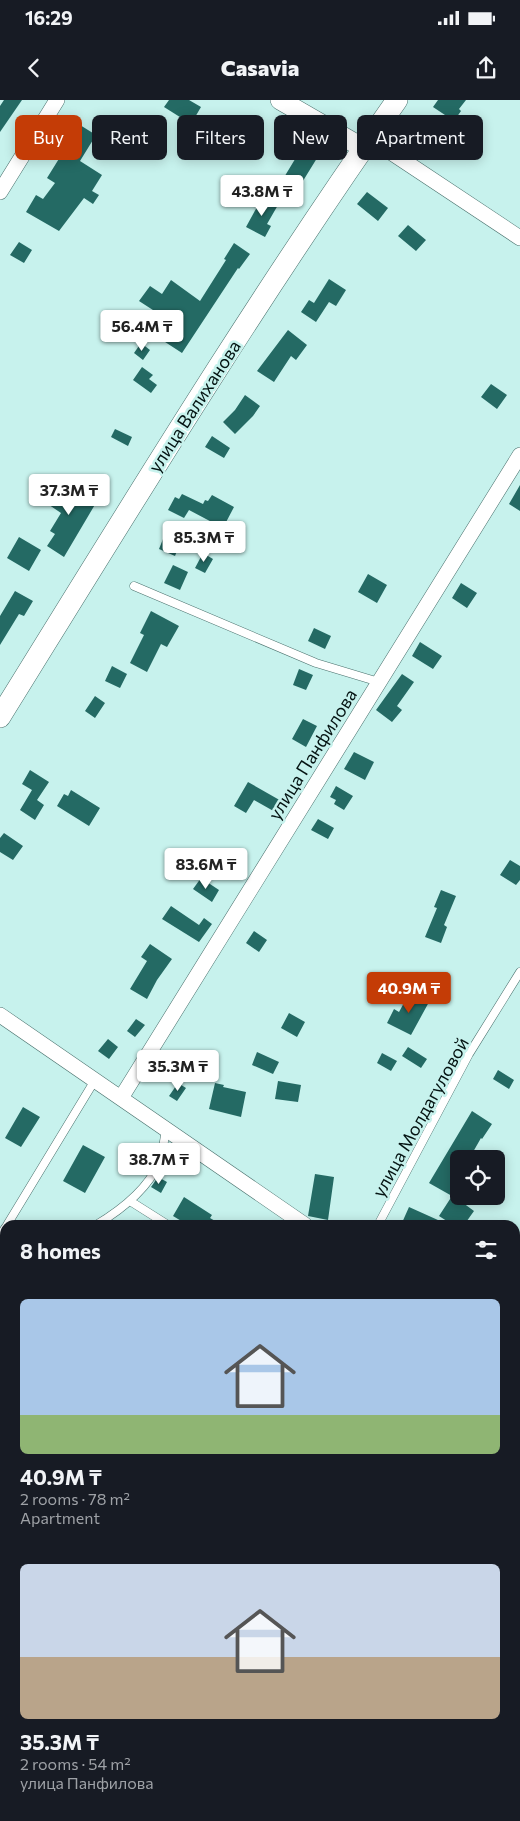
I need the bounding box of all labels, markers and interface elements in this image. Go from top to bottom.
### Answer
text: 16:29 [25,6,73,29]
icon: back [20,54,48,82]
text: Casavia [221,54,299,81]
icon: share [472,54,500,82]
chip: Buy [15,115,82,160]
chip: Rent [92,115,167,160]
chip: Filters [177,115,264,160]
chip: New [274,115,347,160]
chip: Apartment [357,115,483,160]
pin: 43.8M ₸ [216,174,308,217]
text: 43.8M ₸ [231,181,293,200]
pin: 56.4M ₸ [96,310,188,352]
text: 56.4M ₸ [111,316,173,335]
street label: улица Валиханова [143,336,245,476]
pin: 37.3M ₸ [23,474,115,516]
text: 37.3M ₸ [40,480,98,499]
pin: 85.3M ₸ [158,520,250,563]
text: 85.3M ₸ [174,527,234,546]
street label: улица Панфилова [263,684,361,824]
pin: 83.6M ₸ [160,848,252,890]
text: 83.6M ₸ [175,854,237,873]
pin: 40.9M ₸ [363,972,455,1014]
text: 40.9M ₸ [378,978,440,997]
street label: улица Молдагуловой [367,1033,473,1201]
pin: 35.3M ₸ [132,1050,224,1092]
text: 35.3M ₸ [148,1056,208,1075]
pin: 38.7M ₸ [113,1142,205,1185]
text: 38.7M ₸ [129,1149,189,1168]
map controls [450,1150,505,1205]
button: locate [450,1150,505,1205]
icon: filters [472,1236,500,1264]
text: 8 homes [20,1238,101,1263]
icon: home [215,1331,305,1421]
text: 40.9M ₸ [20,1464,102,1489]
text: 2 rooms · 78 m² [20,1489,130,1508]
text: Apartment [20,1508,100,1527]
icon: home [215,1596,305,1686]
text: 35.3M ₸ [20,1729,99,1754]
text: 2 rooms · 54 m² [20,1754,131,1773]
text: улица Панфилова [20,1773,154,1792]

